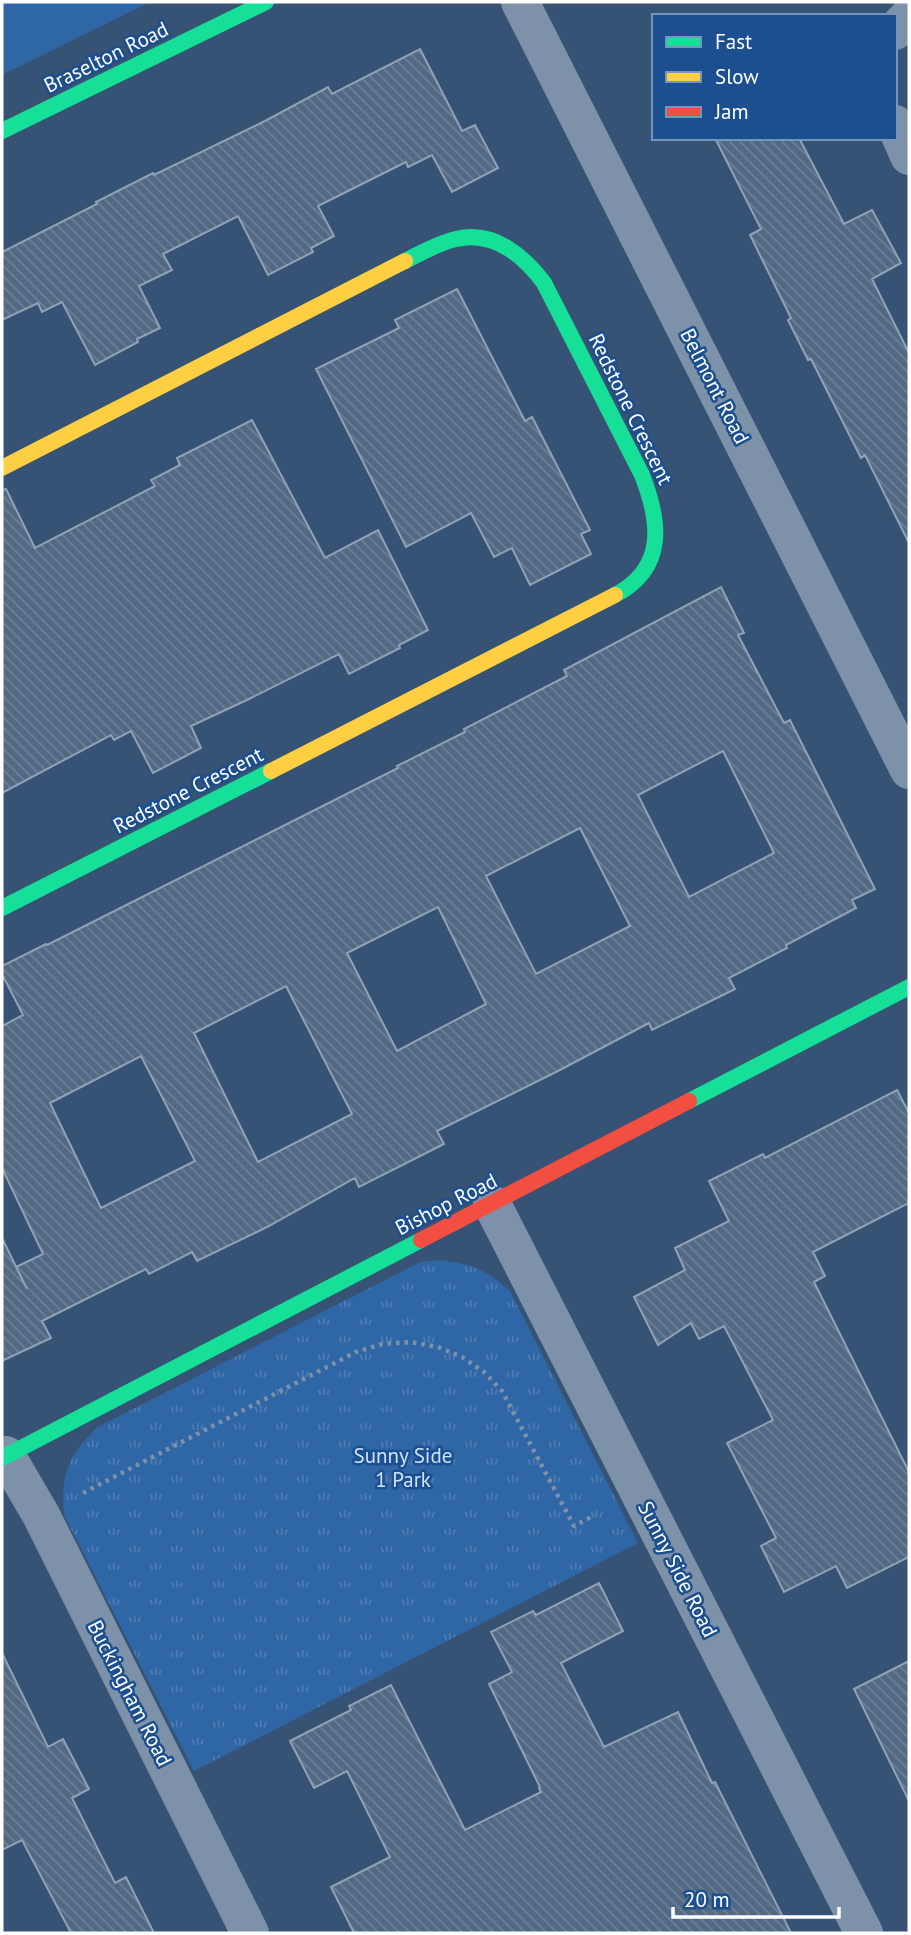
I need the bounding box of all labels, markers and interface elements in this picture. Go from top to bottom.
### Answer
legend [652,14,897,140]
street label: Braselton Road [39,15,173,99]
text: Fast [715,28,752,55]
text: Slow [715,63,759,90]
text: Jam [714,98,749,125]
street label: Belmont Road [674,324,756,448]
street label: Redstone Crescent [583,329,679,489]
street label: Redstone Crescent [108,741,268,839]
street label: Bishop Road [390,1167,502,1241]
park label: Sunny Side 1 Park [354,1442,452,1493]
street label: Sunny Side Road [632,1497,724,1641]
street label: Buckingham Road [82,1615,178,1771]
scale bar [673,1876,839,1920]
text: 20 m [684,1886,730,1913]

